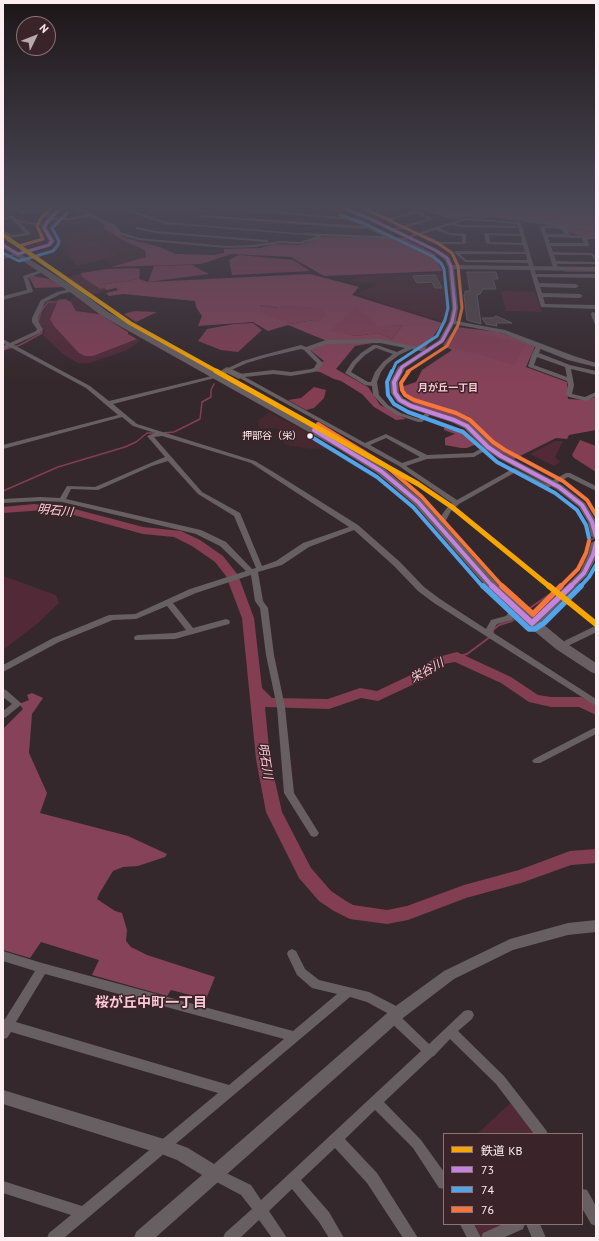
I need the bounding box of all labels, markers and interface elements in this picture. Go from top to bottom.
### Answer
north arrow [16,16,56,56]
text: N [36,21,52,36]
district label: 月が丘一丁目 [418,382,478,394]
place label: 押部谷（栄） [242,430,302,442]
marker: 押部谷（栄） [305,431,315,441]
water label: 明石川 [36,502,74,520]
water label: 栄谷川 [408,656,446,686]
water label: 明石川 [255,742,275,780]
district label: 桜が丘中町一丁目 [95,995,207,1011]
legend [443,1133,583,1225]
text: 鉄道 KB [481,1143,523,1158]
text: 73 [481,1162,494,1177]
text: 74 [481,1182,494,1197]
text: 76 [481,1202,494,1217]

